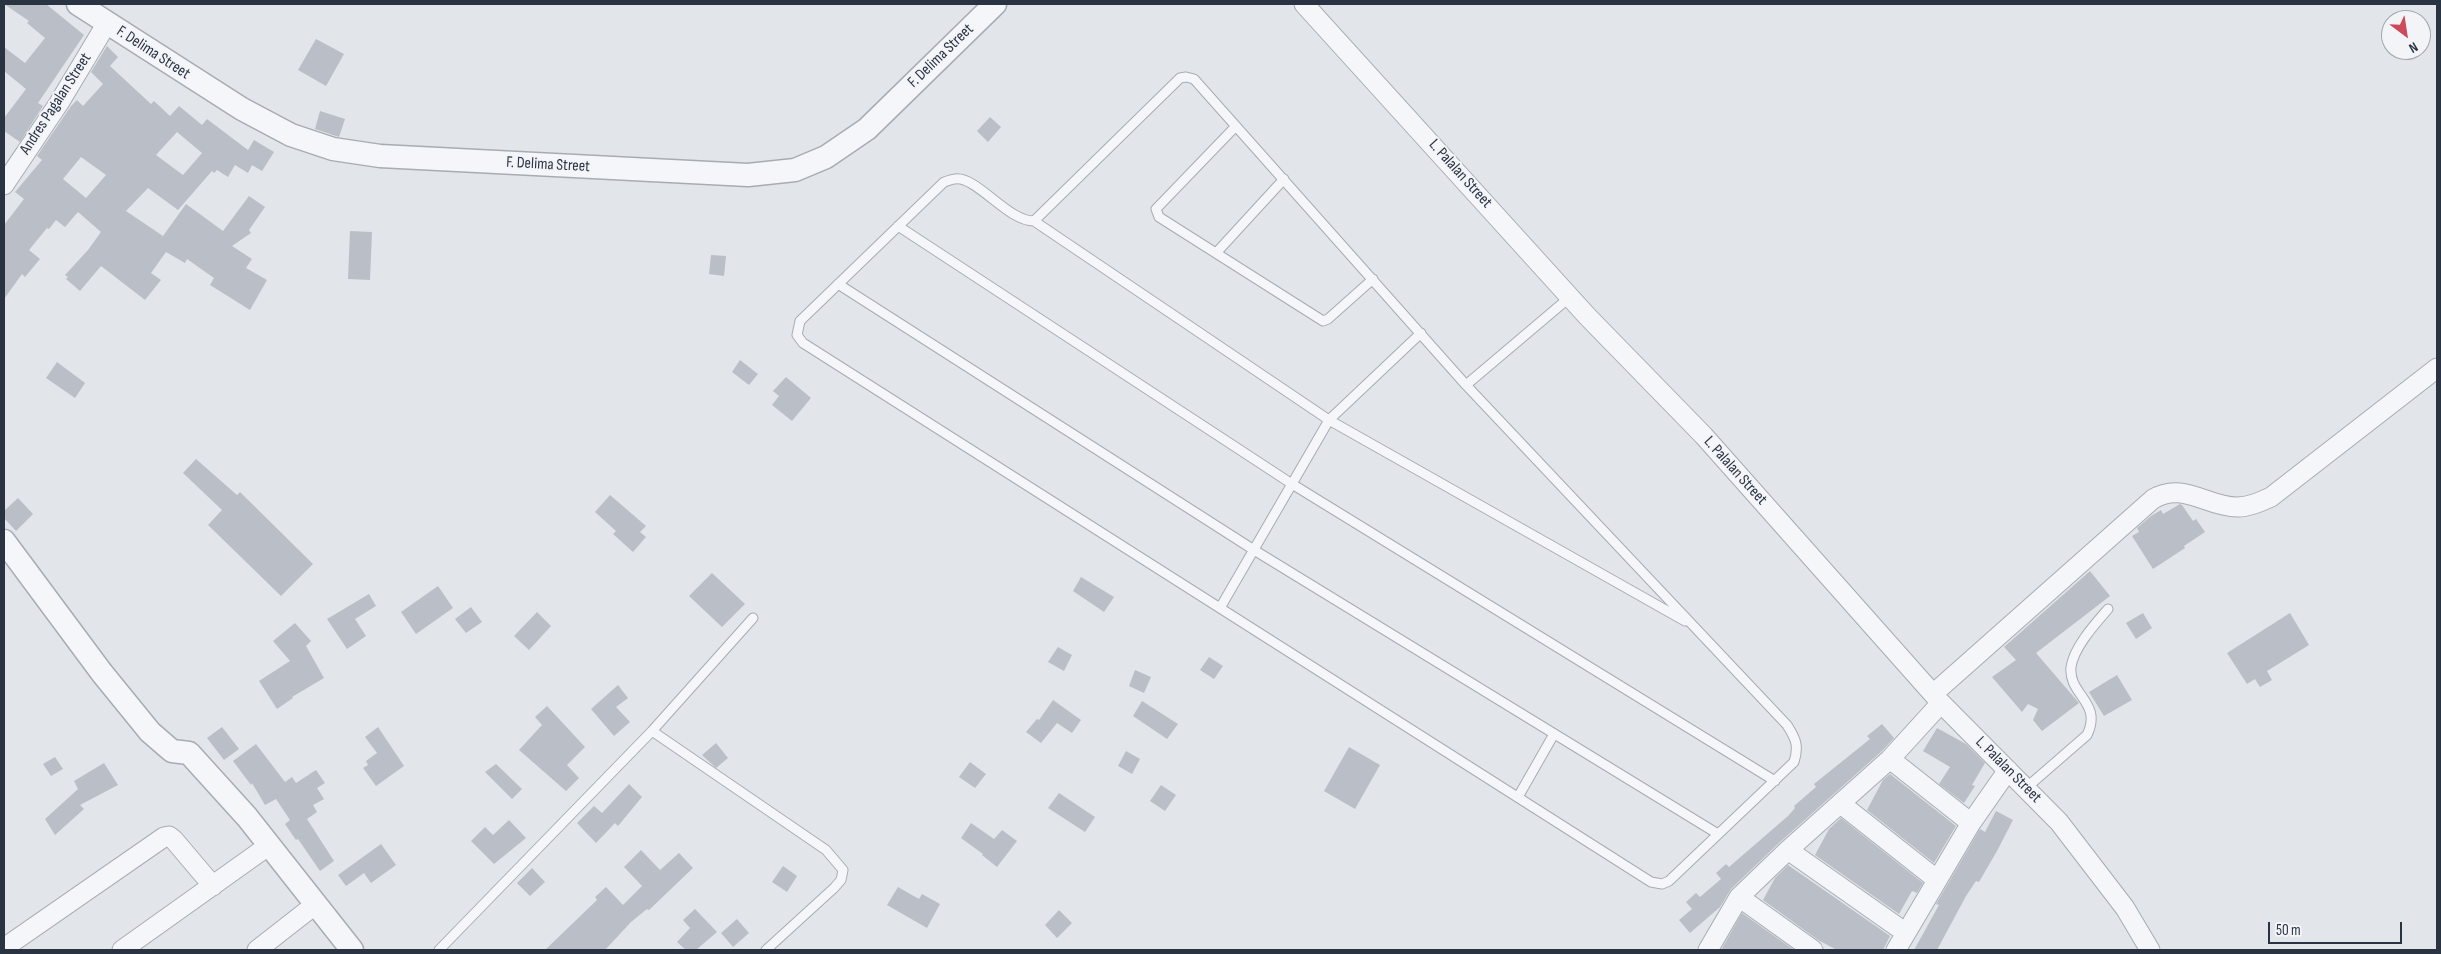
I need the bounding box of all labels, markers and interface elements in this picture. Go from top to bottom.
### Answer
north arrow [2381,10,2431,60]
street label: F. Delima Street [904,20,978,92]
street label: F. Delima Street [113,22,193,84]
text: N [2406,38,2421,57]
street label: Andres Pagalan Street [16,50,96,158]
street label: L. Palalan Street [1424,136,1496,212]
street label: F. Delima Street [506,153,590,177]
street label: L. Palalan Street [1699,433,1771,509]
street label: L. Palalan Street [1971,733,2045,807]
scale bar [2271,912,2405,944]
text: 50 m [2276,921,2301,940]

